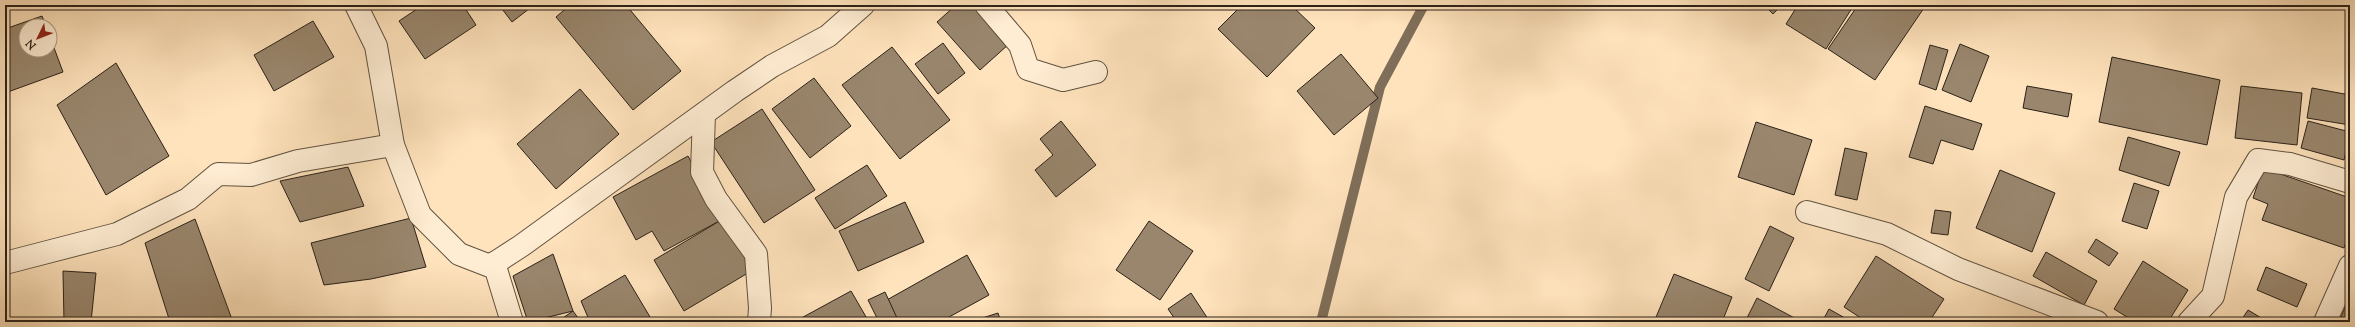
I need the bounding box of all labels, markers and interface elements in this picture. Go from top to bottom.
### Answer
north arrow [18,18,58,58]
text: N [22,35,41,54]

